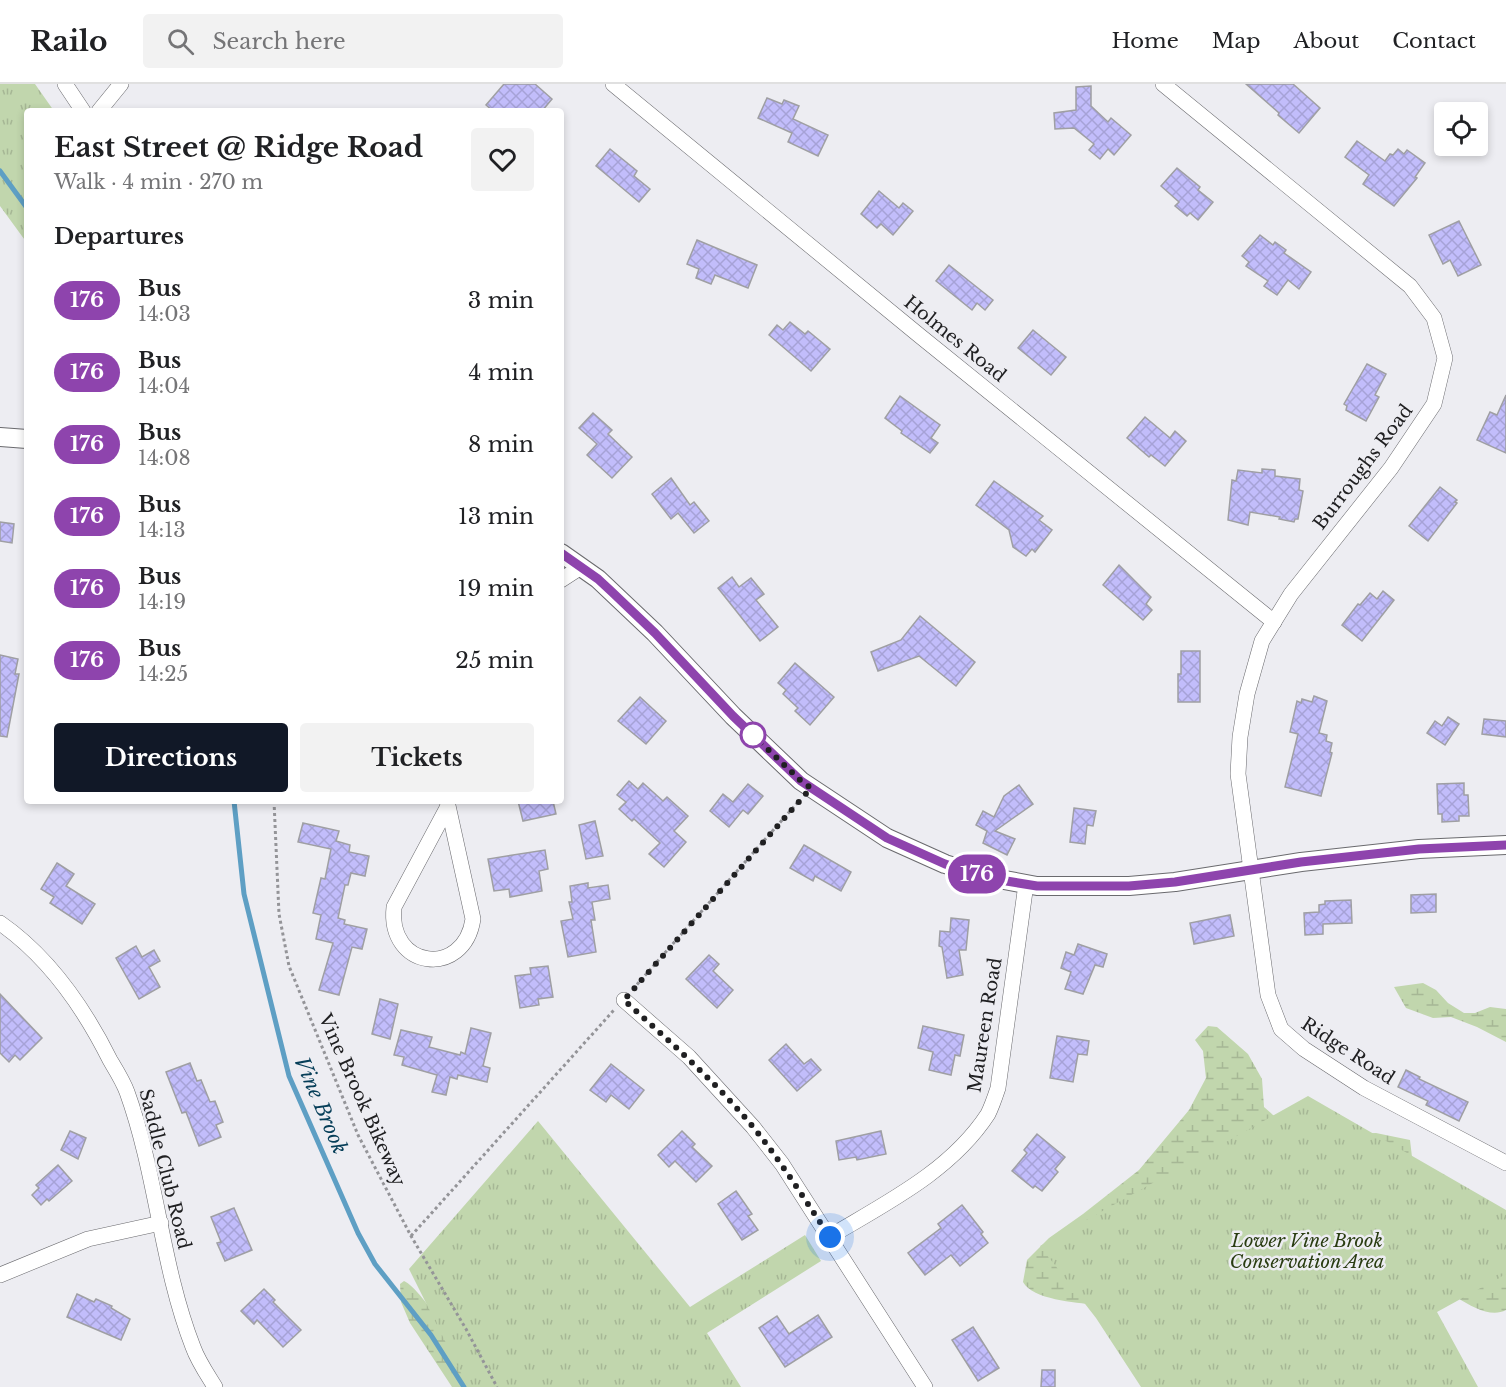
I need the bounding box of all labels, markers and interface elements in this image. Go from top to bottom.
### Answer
search box [143,14,563,68]
text: Railo [30,24,107,59]
icon: search [164,25,197,58]
text: Search here [212,28,346,55]
text: Home [1112,28,1179,54]
text: Map [1212,28,1260,54]
text: About [1293,28,1359,54]
text: Contact [1392,28,1476,54]
map controls [1434,102,1488,156]
button: locate [1434,102,1488,156]
button: heart [471,128,534,191]
text: East Street @ Ridge Road [54,130,423,165]
text: Walk · 4 min · 270 m [54,170,263,194]
text: Departures [54,223,184,250]
text: Bus [138,275,181,302]
text: 176 [70,287,104,313]
text: 3 min [468,287,534,314]
street label: Holmes Road [900,291,1010,387]
text: 14:03 [138,302,191,326]
text: Bus [138,347,181,374]
text: 176 [70,359,104,385]
text: 4 min [469,359,534,386]
text: 14:04 [138,374,190,398]
street label: Burroughs Road [1309,400,1417,534]
text: Bus [138,419,181,446]
text: 176 [70,431,104,457]
text: 8 min [468,431,534,458]
text: 14:08 [138,446,191,470]
text: Bus [138,491,181,518]
text: 176 [70,503,104,529]
text: 13 min [458,503,534,530]
text: 14:13 [138,518,186,542]
text: Bus [138,563,181,590]
text: 176 [70,575,104,601]
text: 19 min [457,575,534,602]
text: 14:19 [138,590,186,614]
text: Bus [138,635,181,662]
text: 176 [70,647,104,673]
text: 25 min [455,647,534,674]
text: 14:25 [138,662,188,686]
unlabelled marker [740,722,766,748]
button: Directions [54,723,288,792]
button: Tickets [300,723,534,792]
line badge: 176 [942,854,1012,894]
text: 176 [960,861,994,887]
street label: Maureen Road [963,956,1007,1094]
street label: Vine Brook Bikeway [314,1010,410,1190]
street label: Ridge Road [1297,1013,1399,1089]
water label: Vine Brook [290,1053,352,1157]
street label: Saddle Club Road [134,1087,196,1251]
your location [815,1222,845,1252]
park label: Lower Vine Brook Conservation Area [1230,1230,1384,1273]

